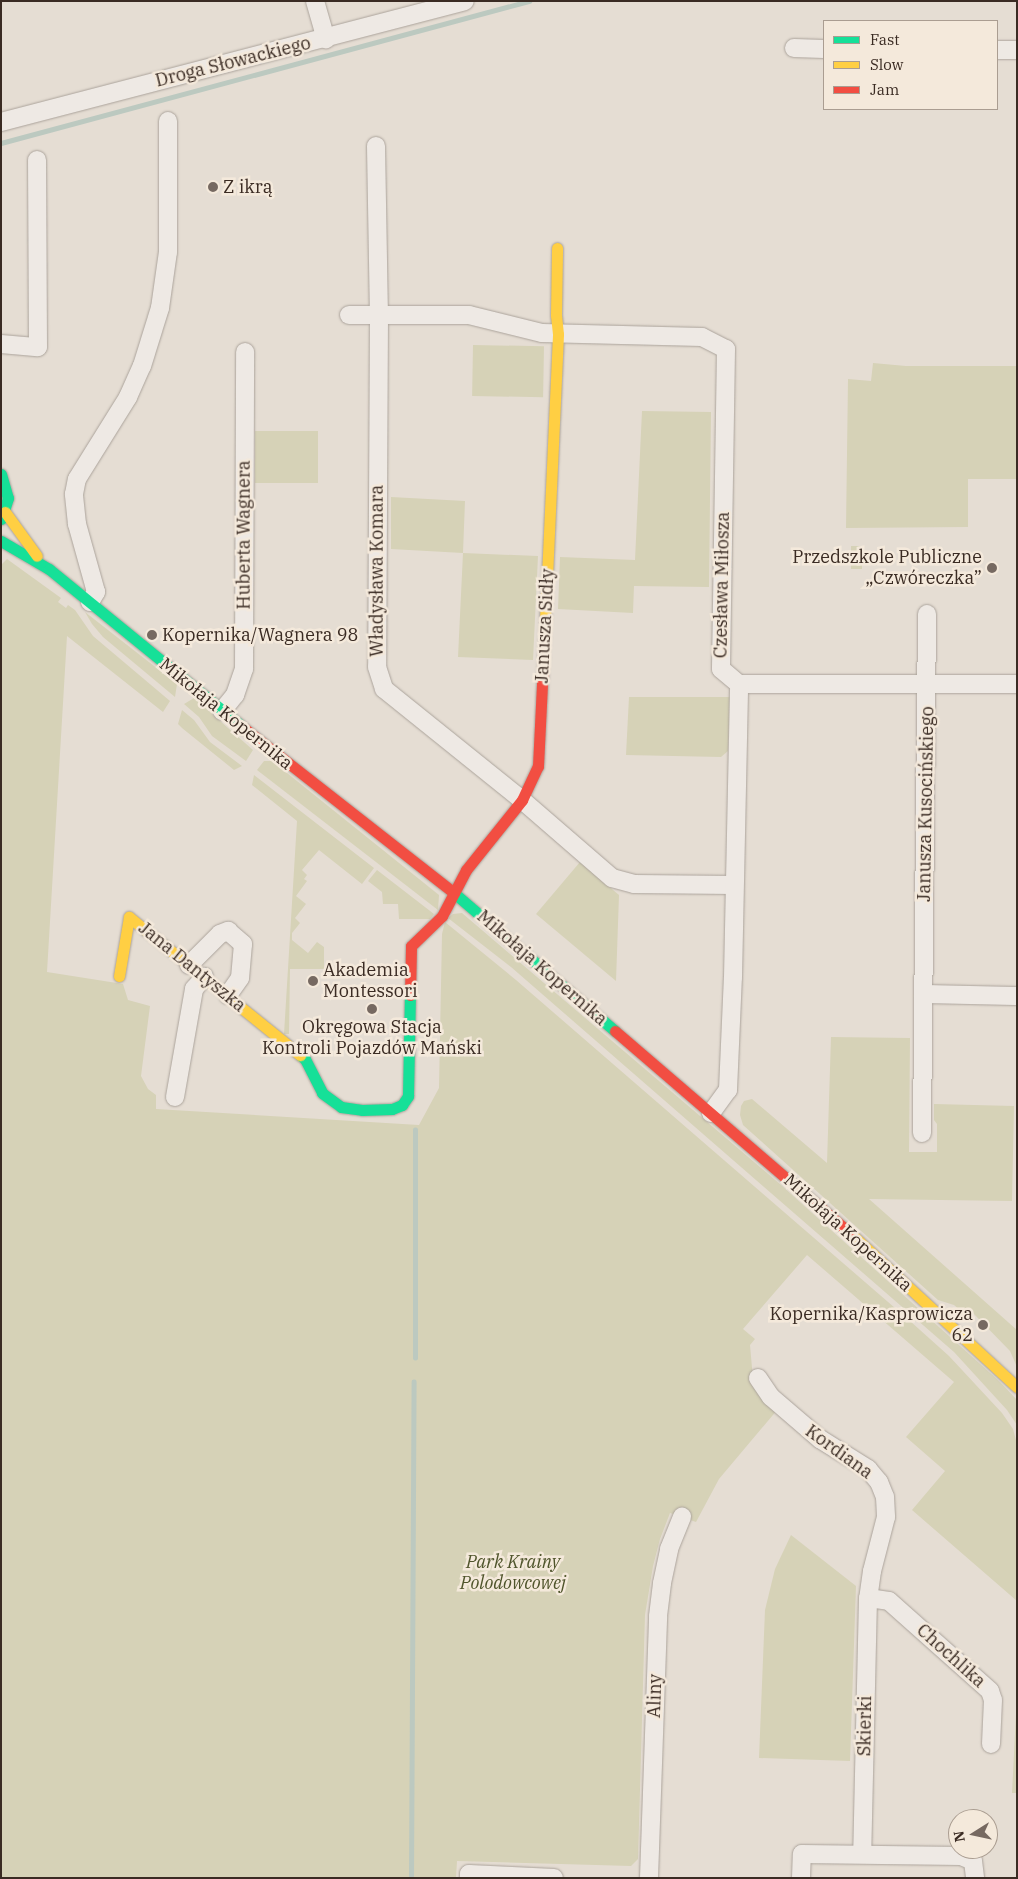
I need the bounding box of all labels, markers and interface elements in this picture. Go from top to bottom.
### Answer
legend [823,20,998,110]
text: Fast [870,30,900,49]
street label: Droga Słowackiego [153,32,313,92]
text: Slow [870,55,903,74]
text: Jam [870,80,899,99]
place label: Z ikrą [223,176,273,198]
marker: Z ikrą [207,181,219,193]
street label: Huberta Wagnera [233,460,255,610]
street label: Władysława Komara [366,485,388,657]
street label: Czesława Miłosza [710,512,734,658]
place label: Przedszkole Publiczne „Czwóreczka” [792,547,982,590]
marker: Przedszkole Publiczne „Czwóreczka” [986,562,998,574]
street label: Janusza Sidły [531,568,559,684]
place label: Kopernika/Wagnera 98 [162,624,358,646]
marker: Kopernika/Wagnera 98 [146,629,158,641]
street label: Mikołaja Kopernika [155,654,297,774]
street label: Janusza Kusocińskiego [913,706,939,902]
street label: Mikołaja Kopernika [473,906,611,1030]
street label: Jana Dantyszka [134,917,250,1017]
place label: Akademia Montessori [323,960,418,1002]
marker: Akademia Montessori [307,975,319,987]
marker: Okręgowa Stacja Kontroli Pojazdów Mański [366,1003,378,1015]
place label: Okręgowa Stacja Kontroli Pojazdów Mański [262,1017,482,1060]
street label: Mikołaja Kopernika [779,1170,917,1296]
place label: Kopernika/Kasprowicza 62 [770,1304,973,1346]
marker: Kopernika/Kasprowicza 62 [977,1319,989,1331]
street label: Kordiana [801,1420,877,1484]
park label: Park Krainy Polodowcowej [460,1552,566,1595]
street label: Chochlika [912,1619,990,1693]
street label: Aliny [643,1674,667,1718]
street label: Skierki [854,1696,876,1756]
north arrow [948,1809,998,1859]
text: N [949,1829,969,1843]

